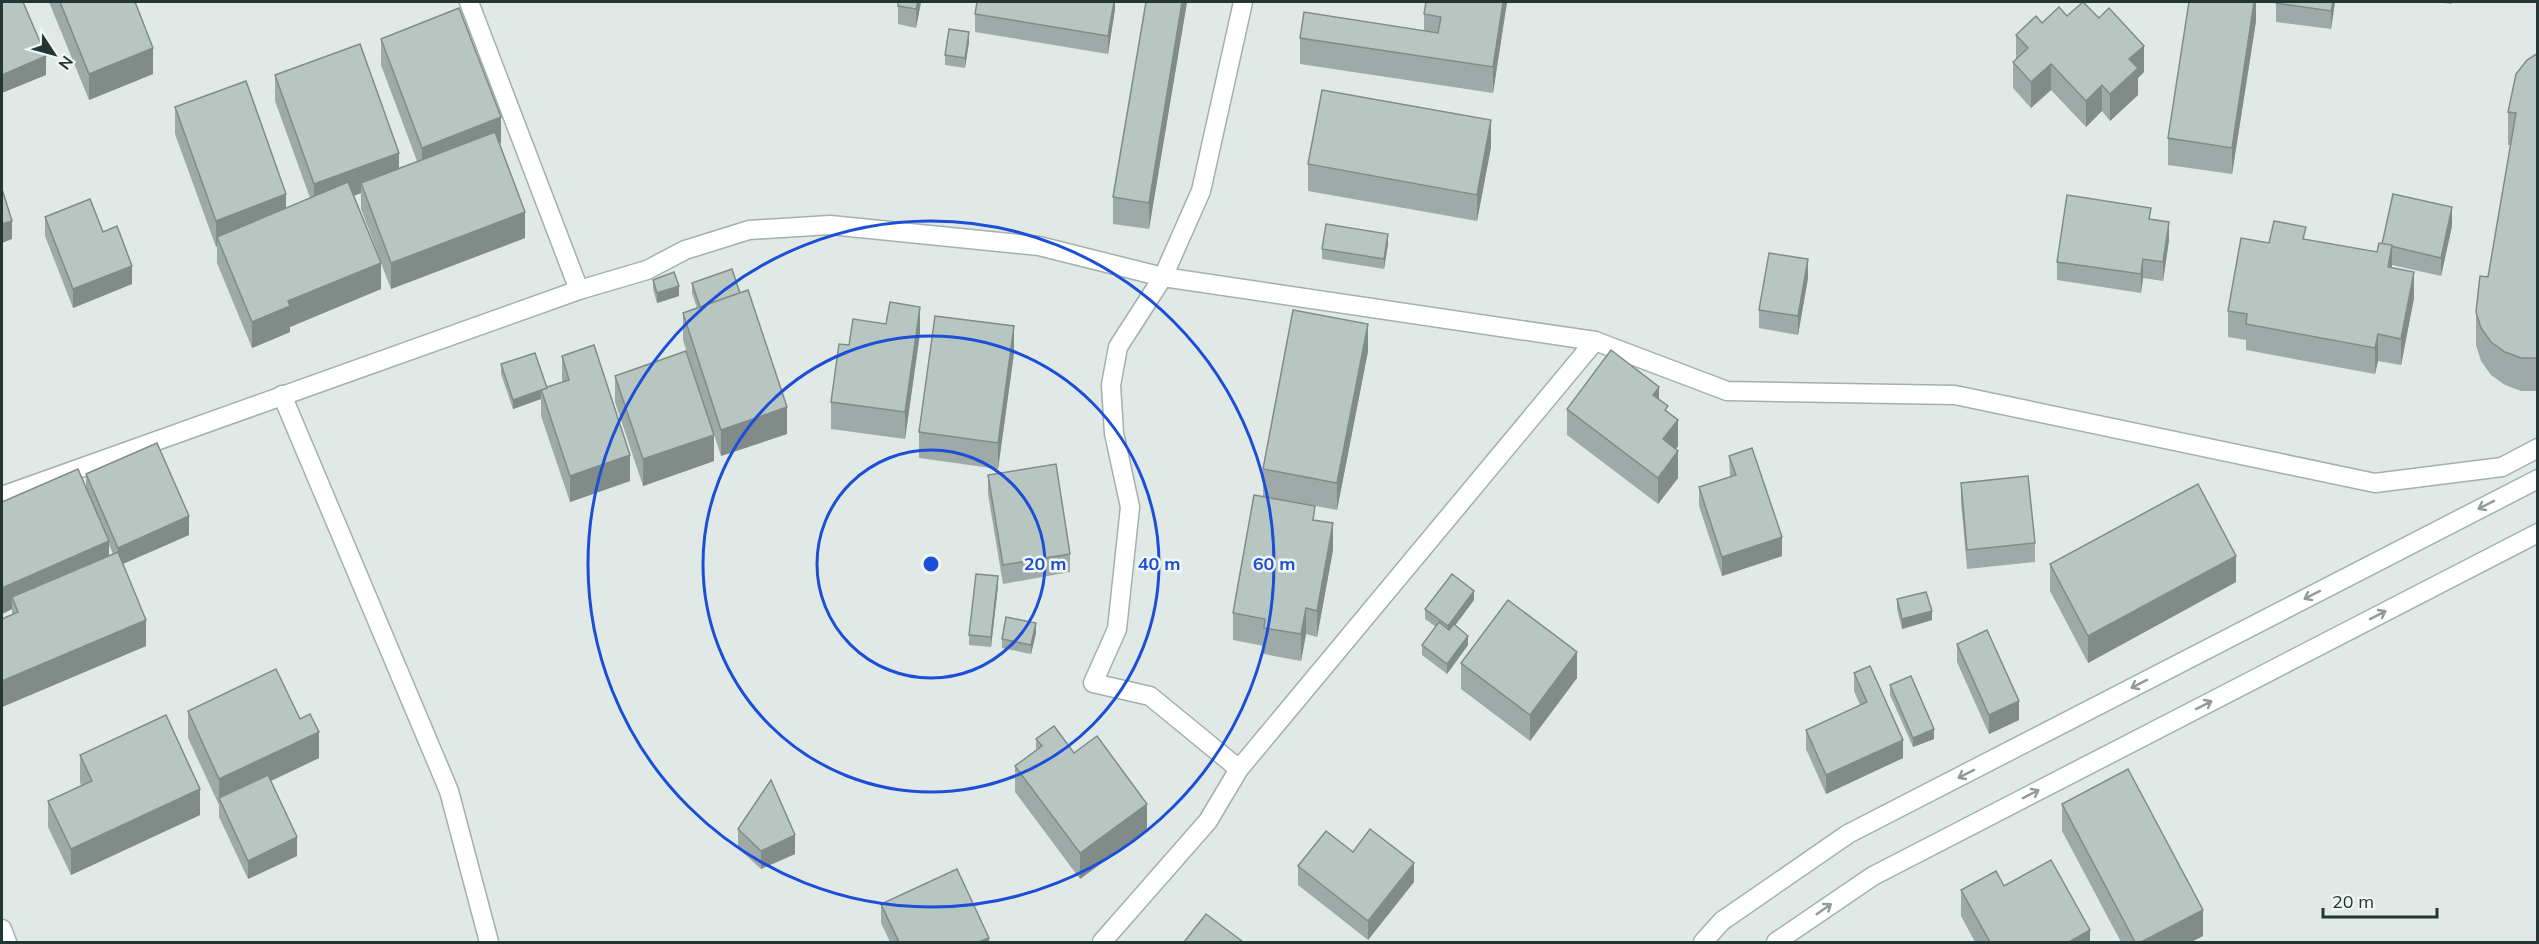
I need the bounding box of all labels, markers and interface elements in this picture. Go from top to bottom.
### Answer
north arrow [24,24,84,84]
text: N [54,52,78,74]
one-way arrow [2477,500,2495,512]
text: 20 m [1024,552,1066,575]
text: 40 m [1138,552,1180,575]
text: 60 m [1253,552,1295,575]
centre of rings [921,554,941,574]
one-way arrow [2304,590,2322,601]
one-way arrow [2368,609,2386,620]
one-way arrow [2131,678,2148,690]
one-way arrow [2195,698,2213,710]
one-way arrow [1957,768,1975,780]
one-way arrow [2022,788,2039,800]
scale bar [2323,881,2437,919]
text: 20 m [2332,890,2374,913]
one-way arrow [1816,903,1832,915]

